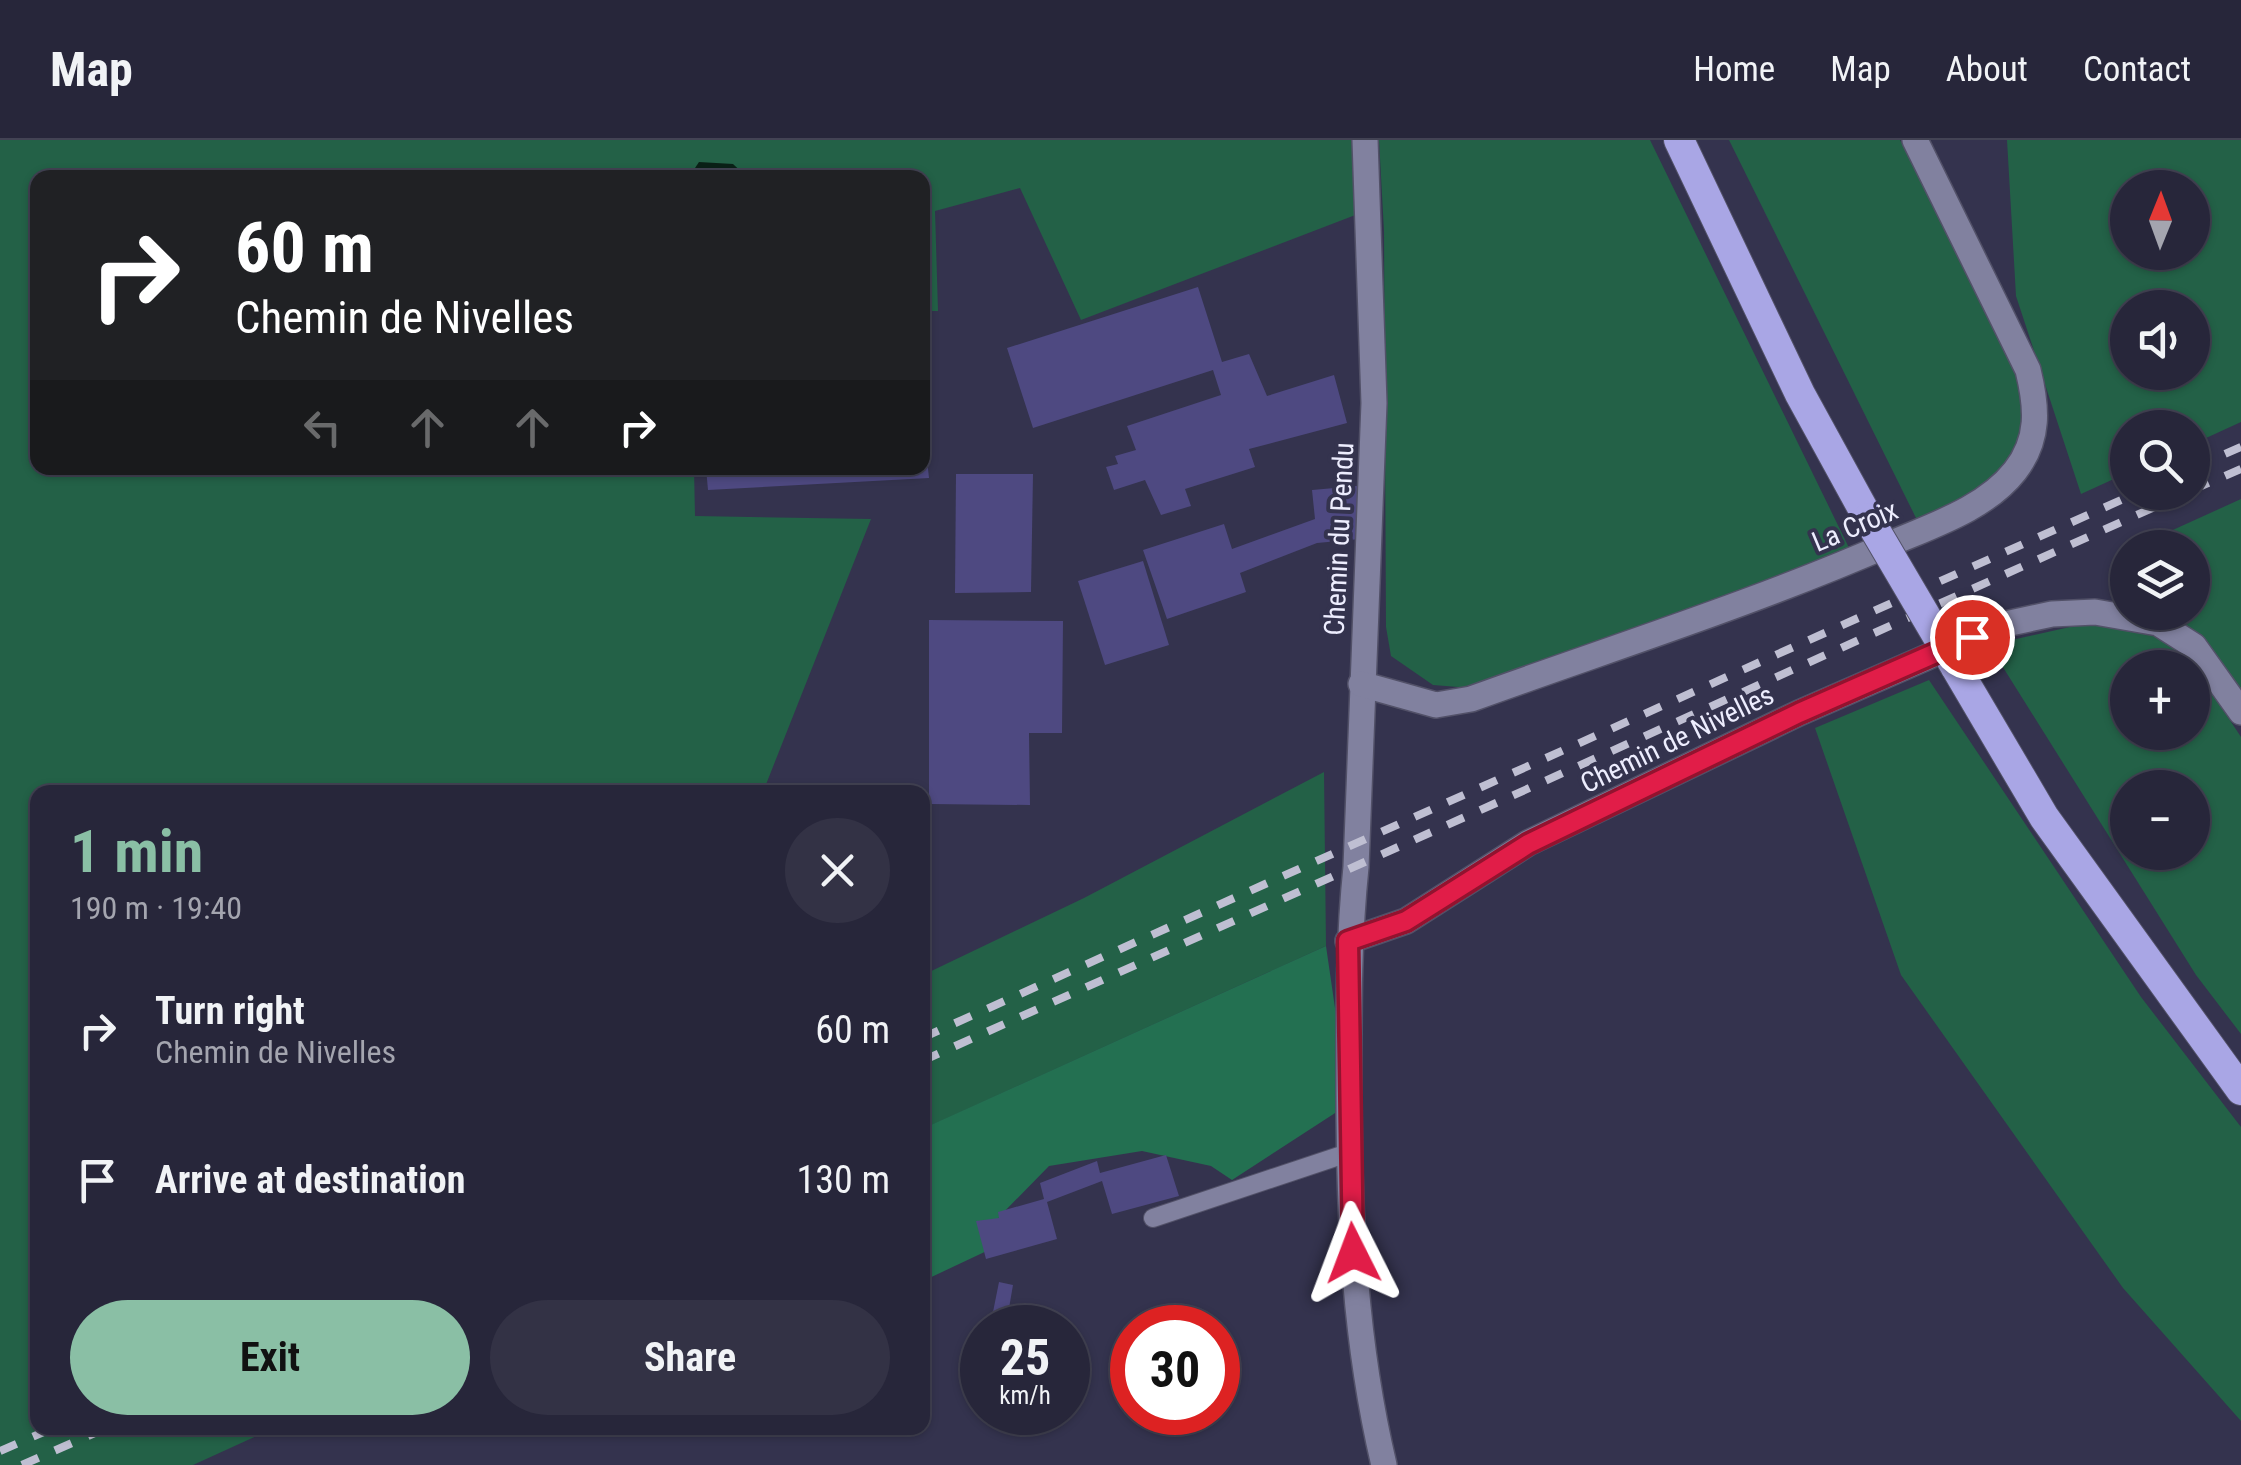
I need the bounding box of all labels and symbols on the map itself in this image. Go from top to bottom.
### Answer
north arrow [2110,170,2210,270]
street label: Chemin du Pendu [1317,442,1361,636]
street label: La Croix [1807,493,1903,559]
pin [1930,595,2015,680]
street label: Chemin de Nivelles [1575,678,1779,800]
position arrow [1301,1201,1405,1305]
speed limit sign: 30 [1110,1305,1240,1435]

